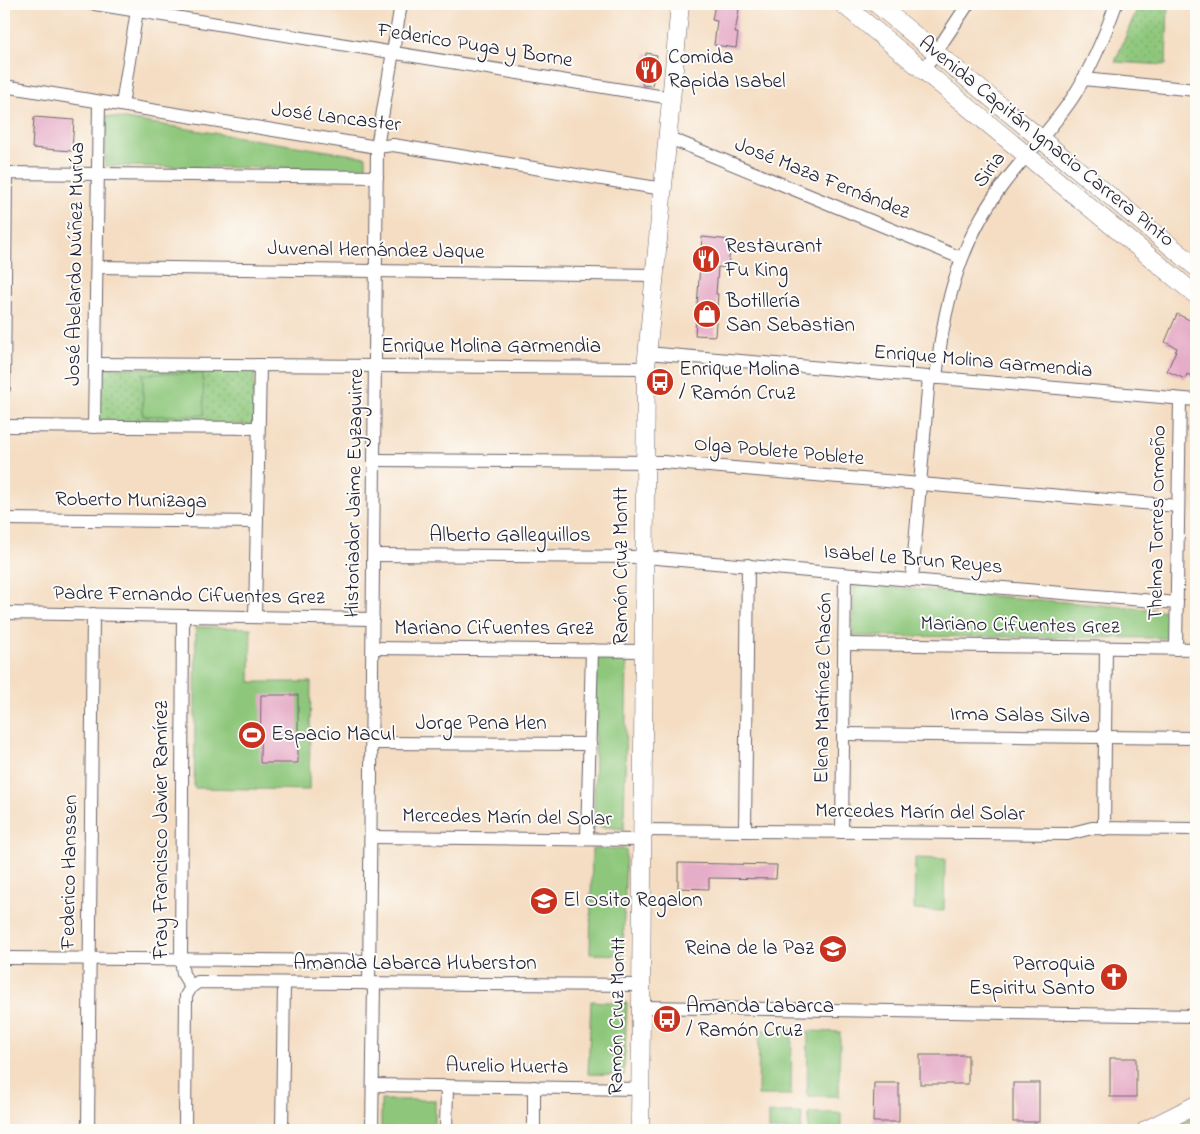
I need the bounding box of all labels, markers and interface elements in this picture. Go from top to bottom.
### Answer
street label: Federico Puga y Borne [374,16,575,78]
street label: Avenida Capitán Ignacio Carrera Pinto [910,29,1181,256]
place label: Comida Rapida Isabel [668,43,786,97]
restaurant icon: Comida Rapida Isabel [634,55,664,85]
street label: José Lancaster [270,95,403,141]
street label: José Maza Fernández [730,130,914,228]
street label: José Abelardo Núñez Murúa [59,142,93,386]
street label: Siria [966,145,1014,195]
place label: Restaurant Fu King [724,232,822,288]
street label: Juvenal Hernández Jaque [267,234,485,268]
restaurant icon: Restaurant Fu King [691,244,721,274]
place label: Botillería San Sebastian [725,287,855,341]
shop icon: Botillería San Sebastian [692,299,722,329]
street label: Enrique Molina Garmendia [381,332,601,362]
street label: Enrique Molina Garmendia [872,337,1094,387]
place label: Enrique Molina / Ramón Cruz [679,355,800,409]
bus stop icon: Enrique Molina / Ramón Cruz [645,367,675,397]
street label: Historiador Jaime Eyzaguirre [338,368,374,618]
street label: Thelma Torres Ormeño [1141,425,1175,621]
street label: Olga Poblete Poblete [692,430,866,476]
street label: Roberto Munizaga [55,485,207,519]
street label: Ramón Cruz Montt [607,487,637,645]
street label: Alberto Galleguillos [429,521,591,553]
street label: Isabel Le Brun Reyes [822,537,1004,585]
street label: Padre Fernando Cifuentes Grez [53,579,325,613]
street label: Elena Martínez Chacón [807,592,841,784]
street label: Mariano Cifuentes Grez [920,609,1120,643]
street label: Mariano Cifuentes Grez [394,614,594,644]
street label: Irma Salas Silva [950,700,1090,732]
street label: Fray Francisco Javier Ramírez [147,701,179,960]
street label: Jorge Pena Hen [416,709,547,741]
sports icon: Espacio Macul [237,720,267,750]
place label: Espacio Macul [271,720,395,750]
street label: Federico Hanssen [54,794,86,951]
street label: Mercedes Marín del Solar [815,796,1026,830]
street label: Mercedes Marín del Solar [402,801,613,835]
school or university icon: El Osito Regalon [529,886,559,916]
place label: El Osito Regalon [563,886,703,918]
place label: Reina de la Paz [685,934,814,964]
school or university icon: Reina de la Paz [818,934,848,964]
street label: Ramón Cruz Montt [602,937,634,1095]
street label: Amanda Labarca Huberston [293,949,537,979]
place label: Parroquia Espiritu Santo [969,950,1095,1004]
church icon: Parroquia Espiritu Santo [1099,962,1129,992]
place label: Amanda Labarca / Ramón Cruz [686,992,834,1046]
bus stop icon: Amanda Labarca / Ramón Cruz [652,1004,682,1034]
street label: Aurelio Huerta [445,1051,569,1083]

